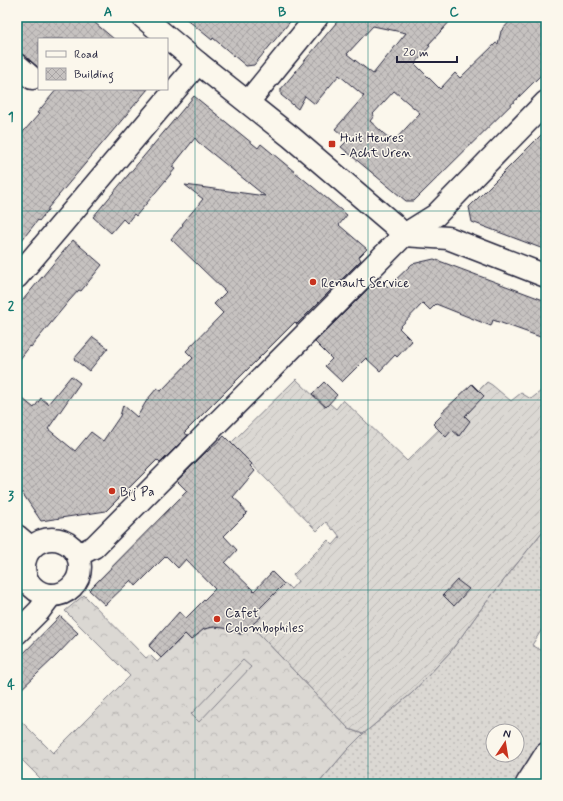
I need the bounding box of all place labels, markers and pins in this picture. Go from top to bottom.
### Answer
place label: Huit Heures - Acht Uren [340,130,412,162]
marker: Huit Heures - Acht Uren [327,139,337,149]
place label: Renault Service [321,275,409,292]
marker: Renault Service [308,277,318,287]
place label: Bij Pa [120,484,155,501]
marker: Bij Pa [107,486,117,496]
place label: Cafet Colombophiles [225,605,304,637]
marker: Cafet Colombophiles [212,614,222,624]

